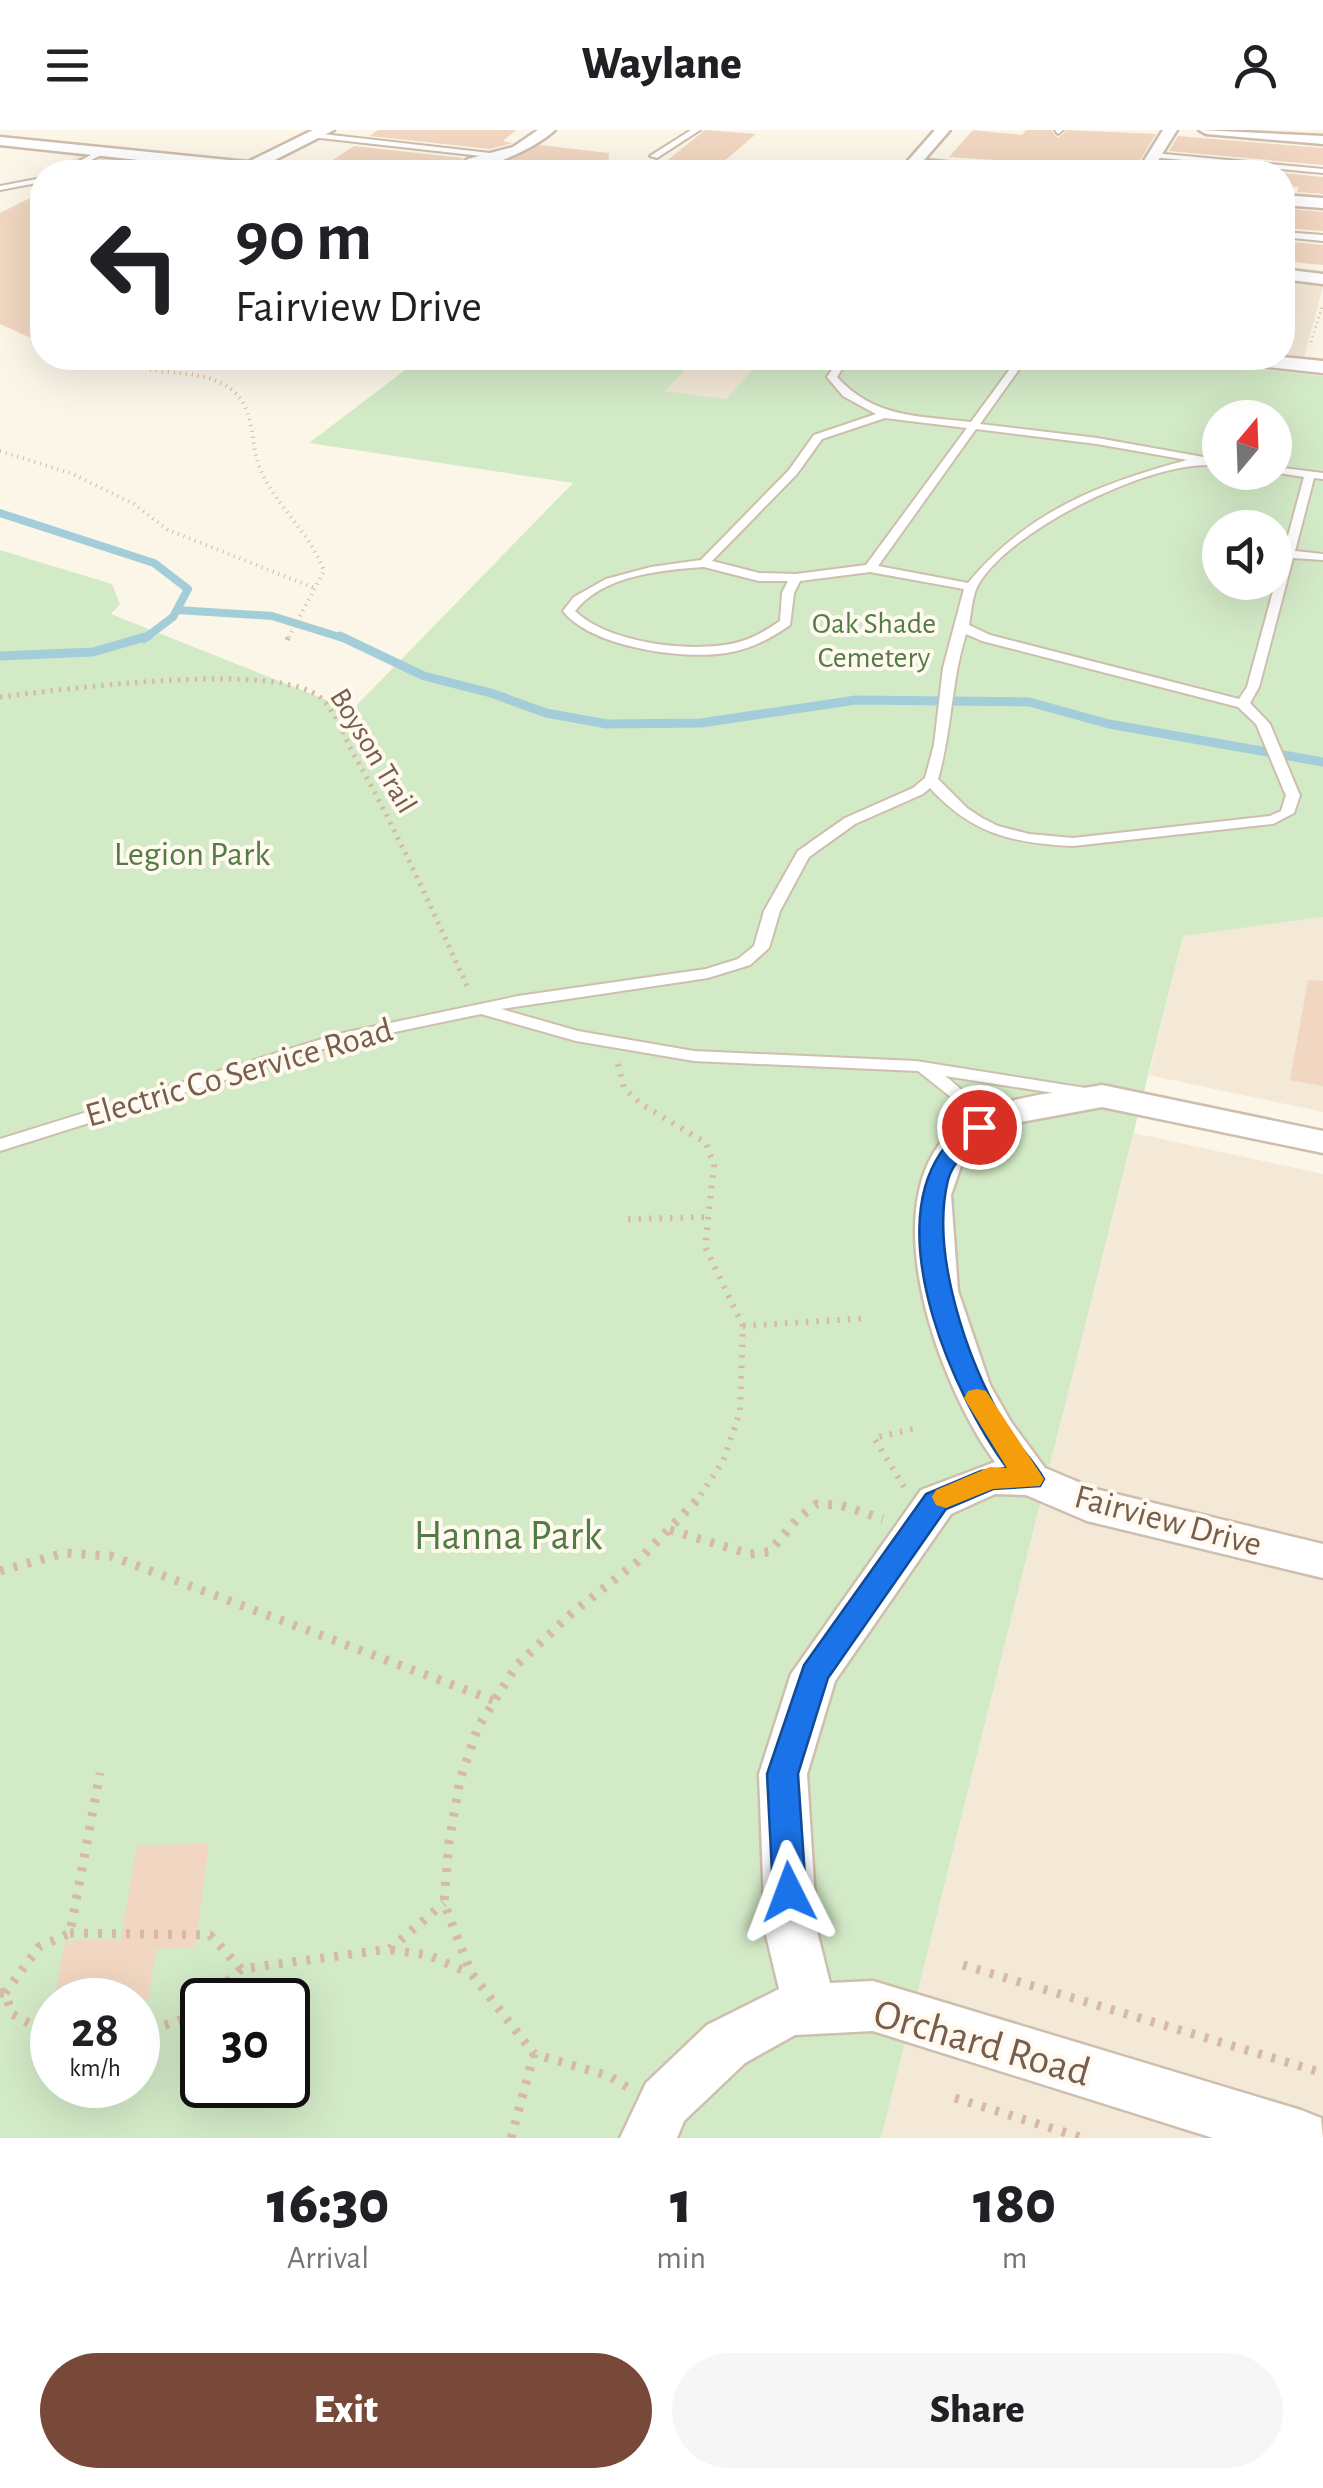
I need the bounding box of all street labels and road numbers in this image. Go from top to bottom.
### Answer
street label: Boyson Trail [324,683,422,819]
street label: Electric Co Service Road [81,1012,397,1134]
street label: Fairview Drive [1071,1479,1265,1563]
street label: Orchard Road [869,1992,1095,2094]

